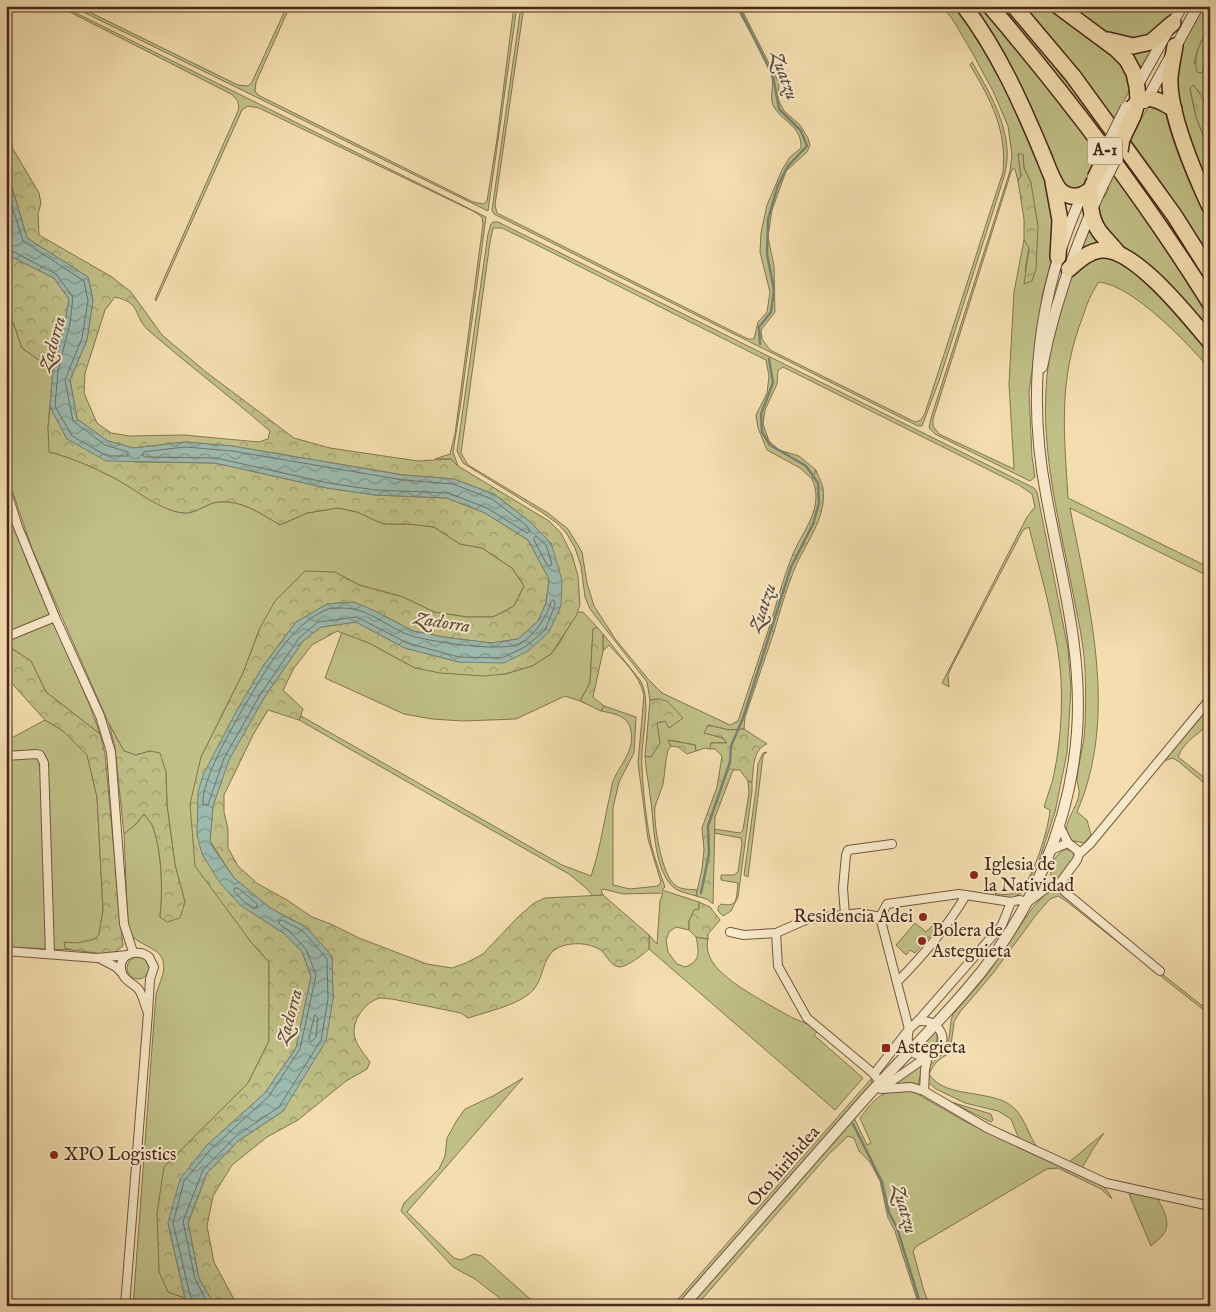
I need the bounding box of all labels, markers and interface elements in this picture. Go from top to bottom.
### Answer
water label: Zuatzu [763,46,804,104]
road number: A-1 [1088,138,1122,164]
water label: Zadorra [33,314,72,376]
water label: Zuatzu [743,580,783,638]
water label: Zadorra [410,606,472,639]
place label: Iglesia de la Natividad [984,854,1074,898]
marker: Iglesia de la Natividad [968,869,980,881]
place label: Residencia Adei [794,906,913,929]
marker: Residencia Adei [917,911,929,923]
place label: Bolera de Asteguieta [931,920,1011,964]
marker: Bolera de Asteguieta [916,935,928,947]
water label: Zadorra [271,987,309,1049]
place label: Astegieta [895,1037,966,1060]
marker: Astegieta [880,1042,892,1054]
street label: Oto hiribidea [742,1121,826,1212]
place label: XPO Logistics [64,1144,176,1167]
marker: XPO Logistics [48,1149,60,1161]
water label: Zuatzu [885,1180,922,1236]

